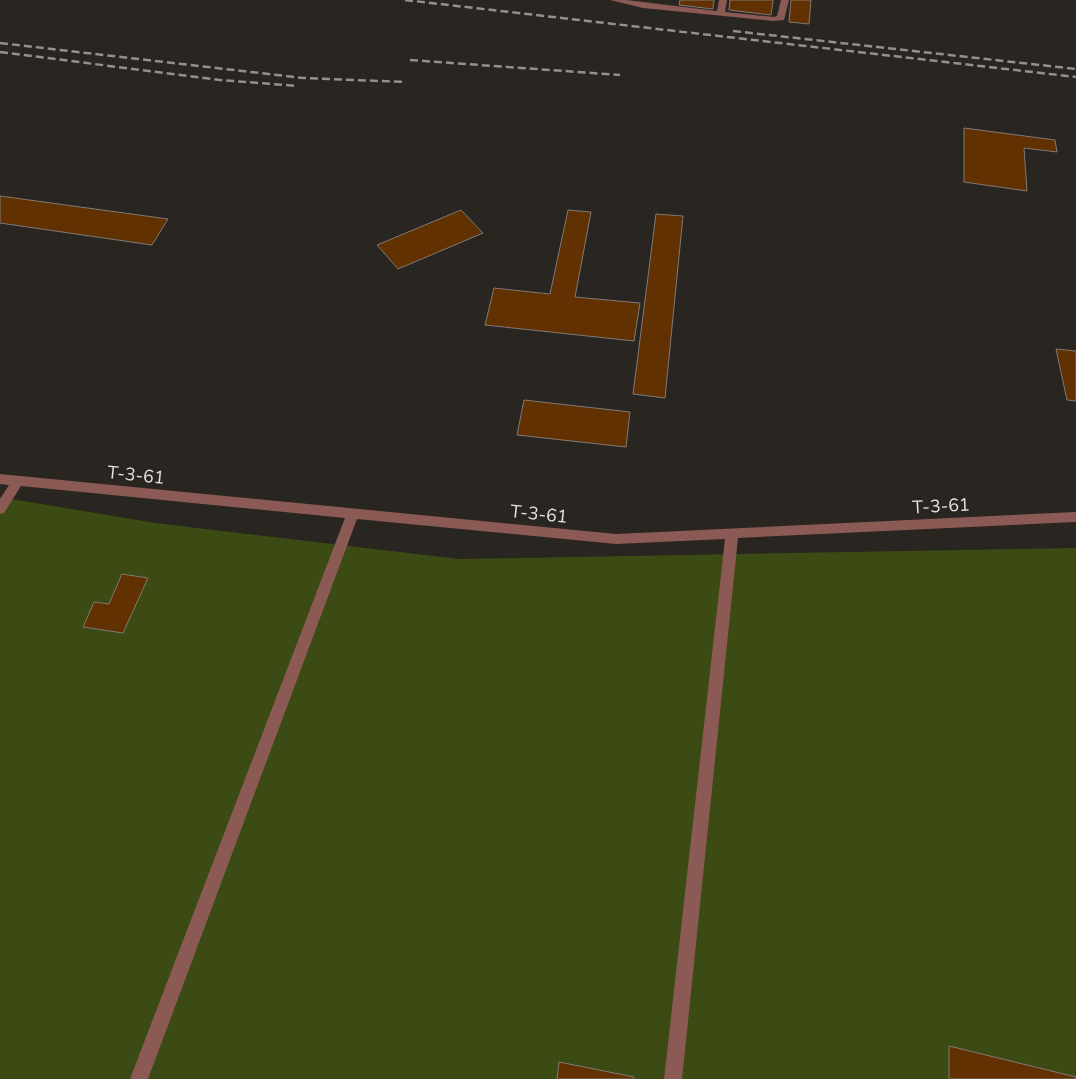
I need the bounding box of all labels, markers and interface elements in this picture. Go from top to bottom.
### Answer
street label: T-3-61 [106,460,166,490]
street label: T-3-61 [912,493,970,519]
street label: T-3-61 [509,499,569,529]

